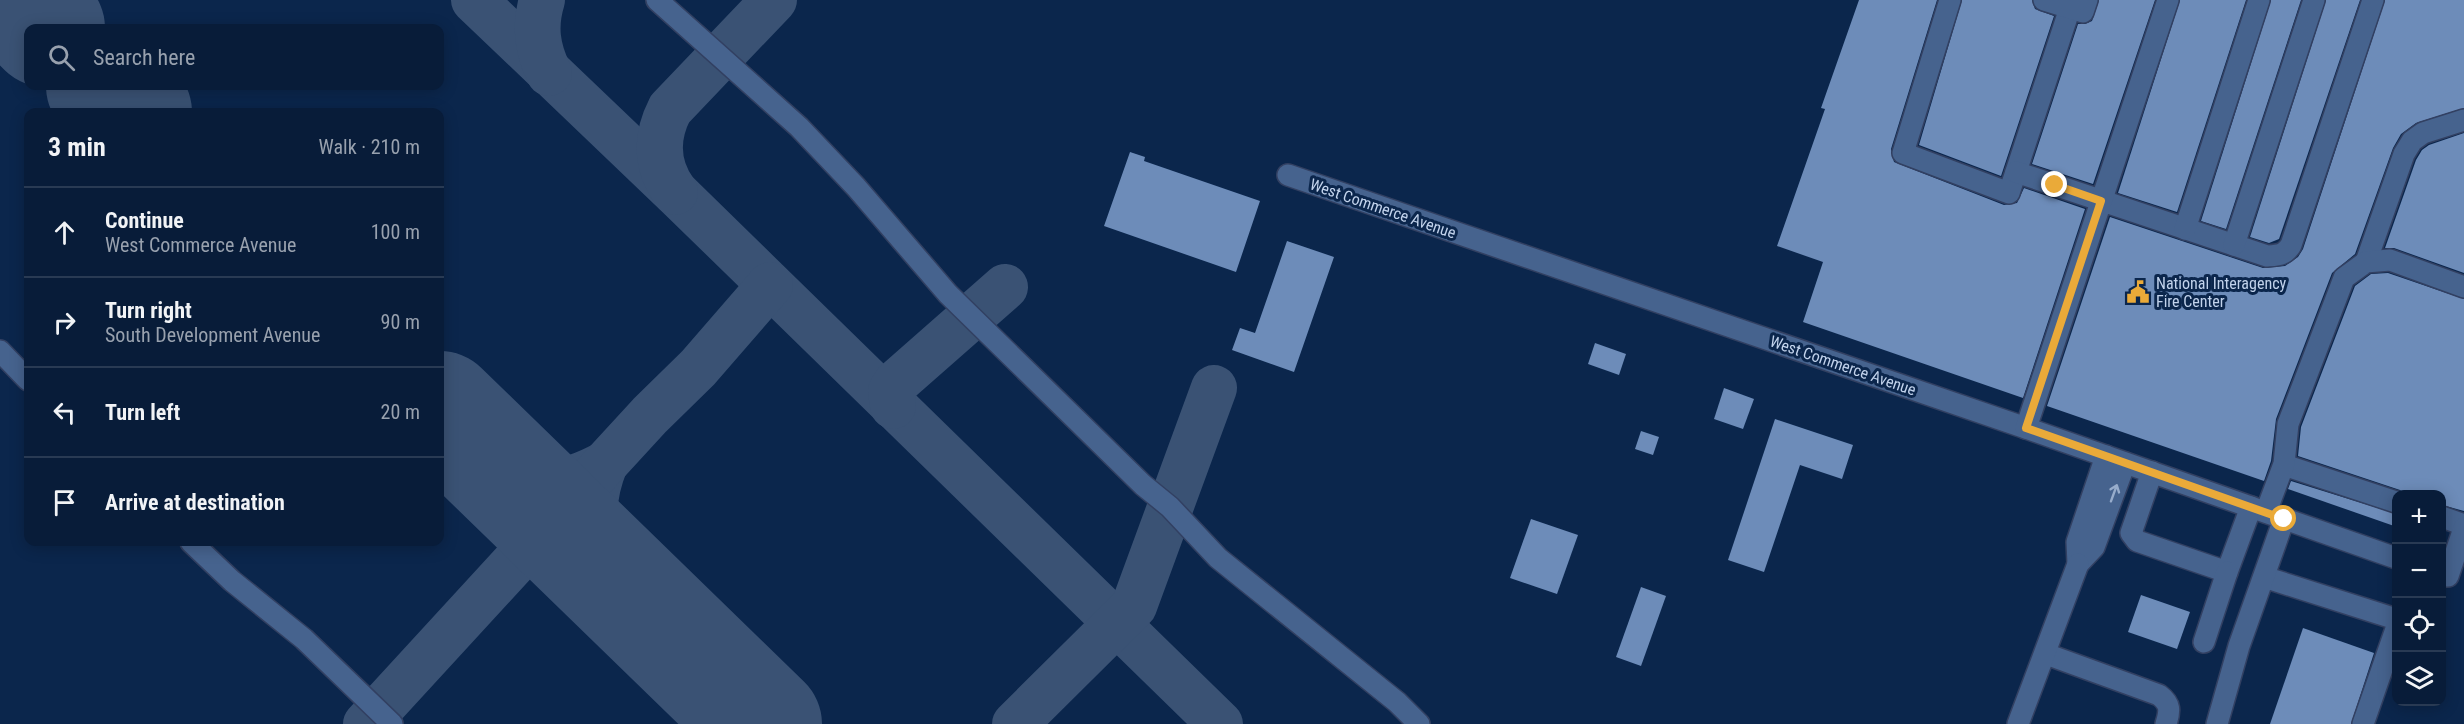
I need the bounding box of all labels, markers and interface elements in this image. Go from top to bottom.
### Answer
search box [24,24,444,90]
icon: search [45,41,78,74]
text: Search here [93,45,195,70]
text: 3 min [48,132,106,162]
text: Walk · 210 m [319,135,420,159]
route end [2041,171,2067,197]
street label: West Commerce Avenue [1307,175,1458,242]
text: Continue [105,208,184,233]
icon: ahead [48,216,81,249]
text: 100 m [371,220,420,244]
text: West Commerce Avenue [105,233,297,257]
place label: National Interagency Fire Center [2156,274,2287,311]
public building icon: National Interagency Fire Center [2125,279,2151,305]
text: Turn right [105,298,192,323]
icon: right [48,306,81,339]
text: 90 m [381,310,420,334]
text: South Development Avenue [105,323,320,347]
street label: West Commerce Avenue [1767,332,1918,399]
icon: left [48,396,81,429]
text: Turn left [105,400,180,425]
text: 20 m [381,400,420,424]
one-way arrow [2109,484,2120,503]
icon: arrive [48,486,81,519]
text: Arrive at destination [105,490,285,515]
map controls [2392,490,2446,706]
button: + [2392,490,2446,544]
route start [2270,505,2296,531]
button: − [2392,544,2446,598]
button: locate [2392,598,2446,652]
button: layers [2392,652,2446,706]

